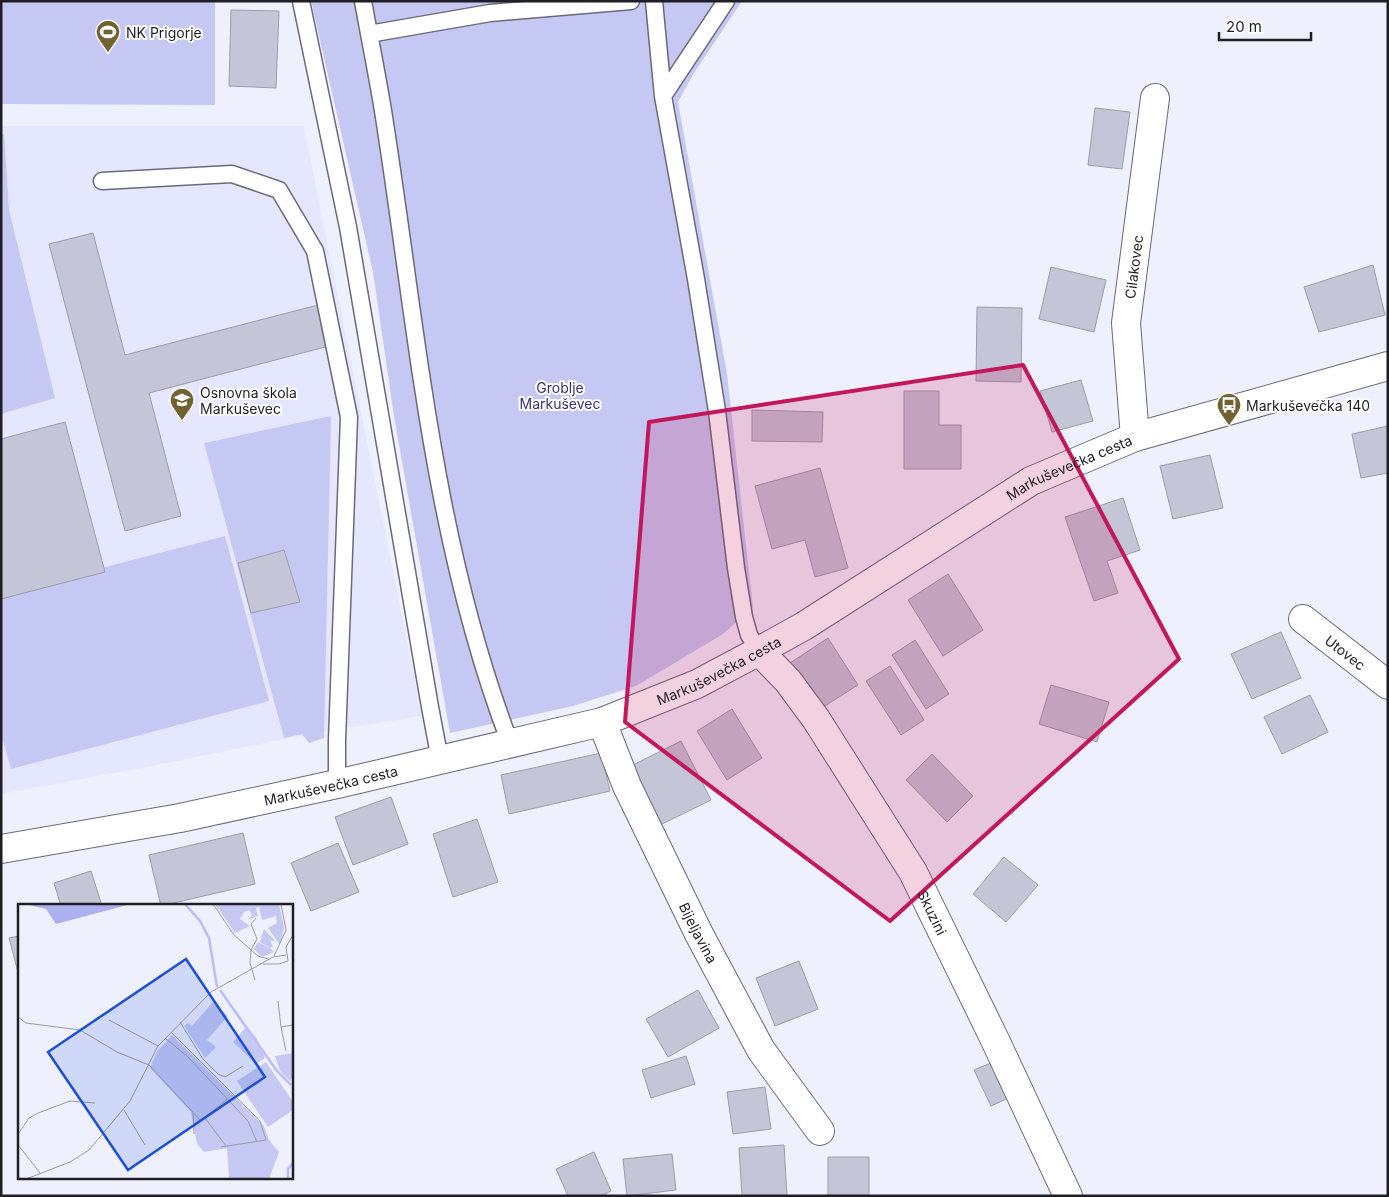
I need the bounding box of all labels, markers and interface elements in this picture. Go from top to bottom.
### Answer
scale bar [1219,10,1312,42]
text: 20 m [1226,17,1262,36]
sports icon: NK Prigorje [95,19,121,53]
place label: NK Prigorje [126,24,202,41]
street label: Cilakovec [1121,234,1146,300]
park label: Groblje Markuševec [520,379,601,412]
place label: Osnovna škola Markuševec [200,384,297,417]
school or university icon: Osnovna škola Markuševec [169,387,195,421]
bus stop icon: Markuševečka 140 [1216,392,1242,426]
place label: Markuševečka 140 [1246,397,1370,414]
street label: Markuševečka cesta [1003,431,1134,503]
street label: Utovec [1322,631,1369,673]
street label: Markuševečka cesta [654,632,784,708]
street label: Markuševečka cesta [262,762,399,808]
street label: Skuzini [915,887,951,938]
street label: Bijeljavina [676,899,721,966]
inset map [18,904,292,1180]

